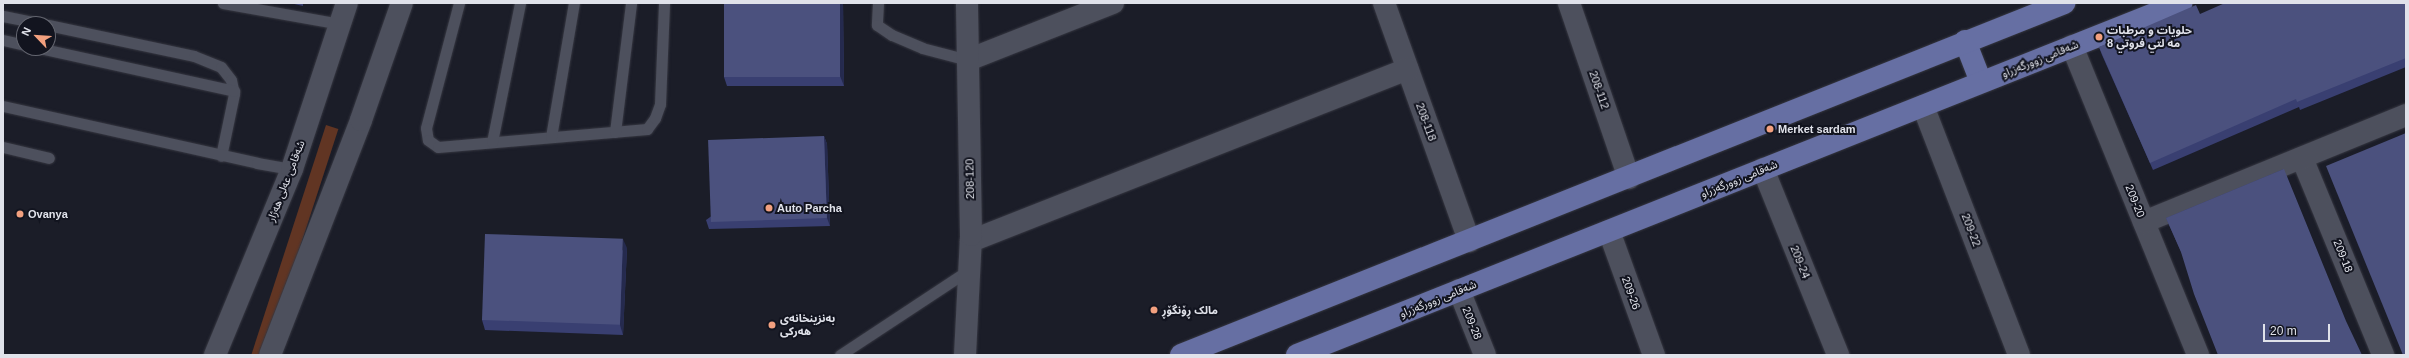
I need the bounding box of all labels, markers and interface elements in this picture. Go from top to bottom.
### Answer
north arrow [16,16,56,56]
place label: حلويات و مرطبات مه لتي فروتي 8 [2107,24,2192,50]
text: N [19,25,33,37]
marker: حلويات و مرطبات مه لتي فروتي 8 [2094,32,2104,42]
street label: شەقامی زوورگەزراو [2000,38,2080,80]
street label: 208-112 [1586,69,1612,111]
street label: 208-118 [1413,101,1439,143]
place label: Merket sardam [1778,122,1856,136]
marker: Merket sardam [1765,124,1775,134]
street label: شەقامی عەلی هەژار [264,138,308,224]
street label: شەقامی زوورگەزراو [1699,158,1779,200]
street label: 208-120 [963,159,977,199]
street label: 209-20 [2122,183,2148,219]
place label: Auto Parcha [777,201,842,215]
marker: Auto Parcha [764,203,774,213]
place label: Ovanya [28,207,68,221]
marker: Ovanya [15,209,25,219]
street label: 209-22 [1959,212,1983,248]
street label: 209-18 [2330,238,2356,274]
street label: 209-24 [1787,244,1813,280]
street label: 209-26 [1619,275,1643,311]
street label: شەقامی زوورگەزراو [1398,278,1478,320]
place label: مالک ڕۆنگۆڕ [1162,303,1218,317]
marker: مالک ڕۆنگۆڕ [1149,305,1159,315]
street label: 209-28 [1459,305,1485,341]
place label: بەنزینخانەی هەرکی [780,312,835,338]
scale bar [2265,316,2332,342]
marker: بەنزینخانەی هەرکی [767,320,777,330]
text: 20 m [2270,324,2297,338]

